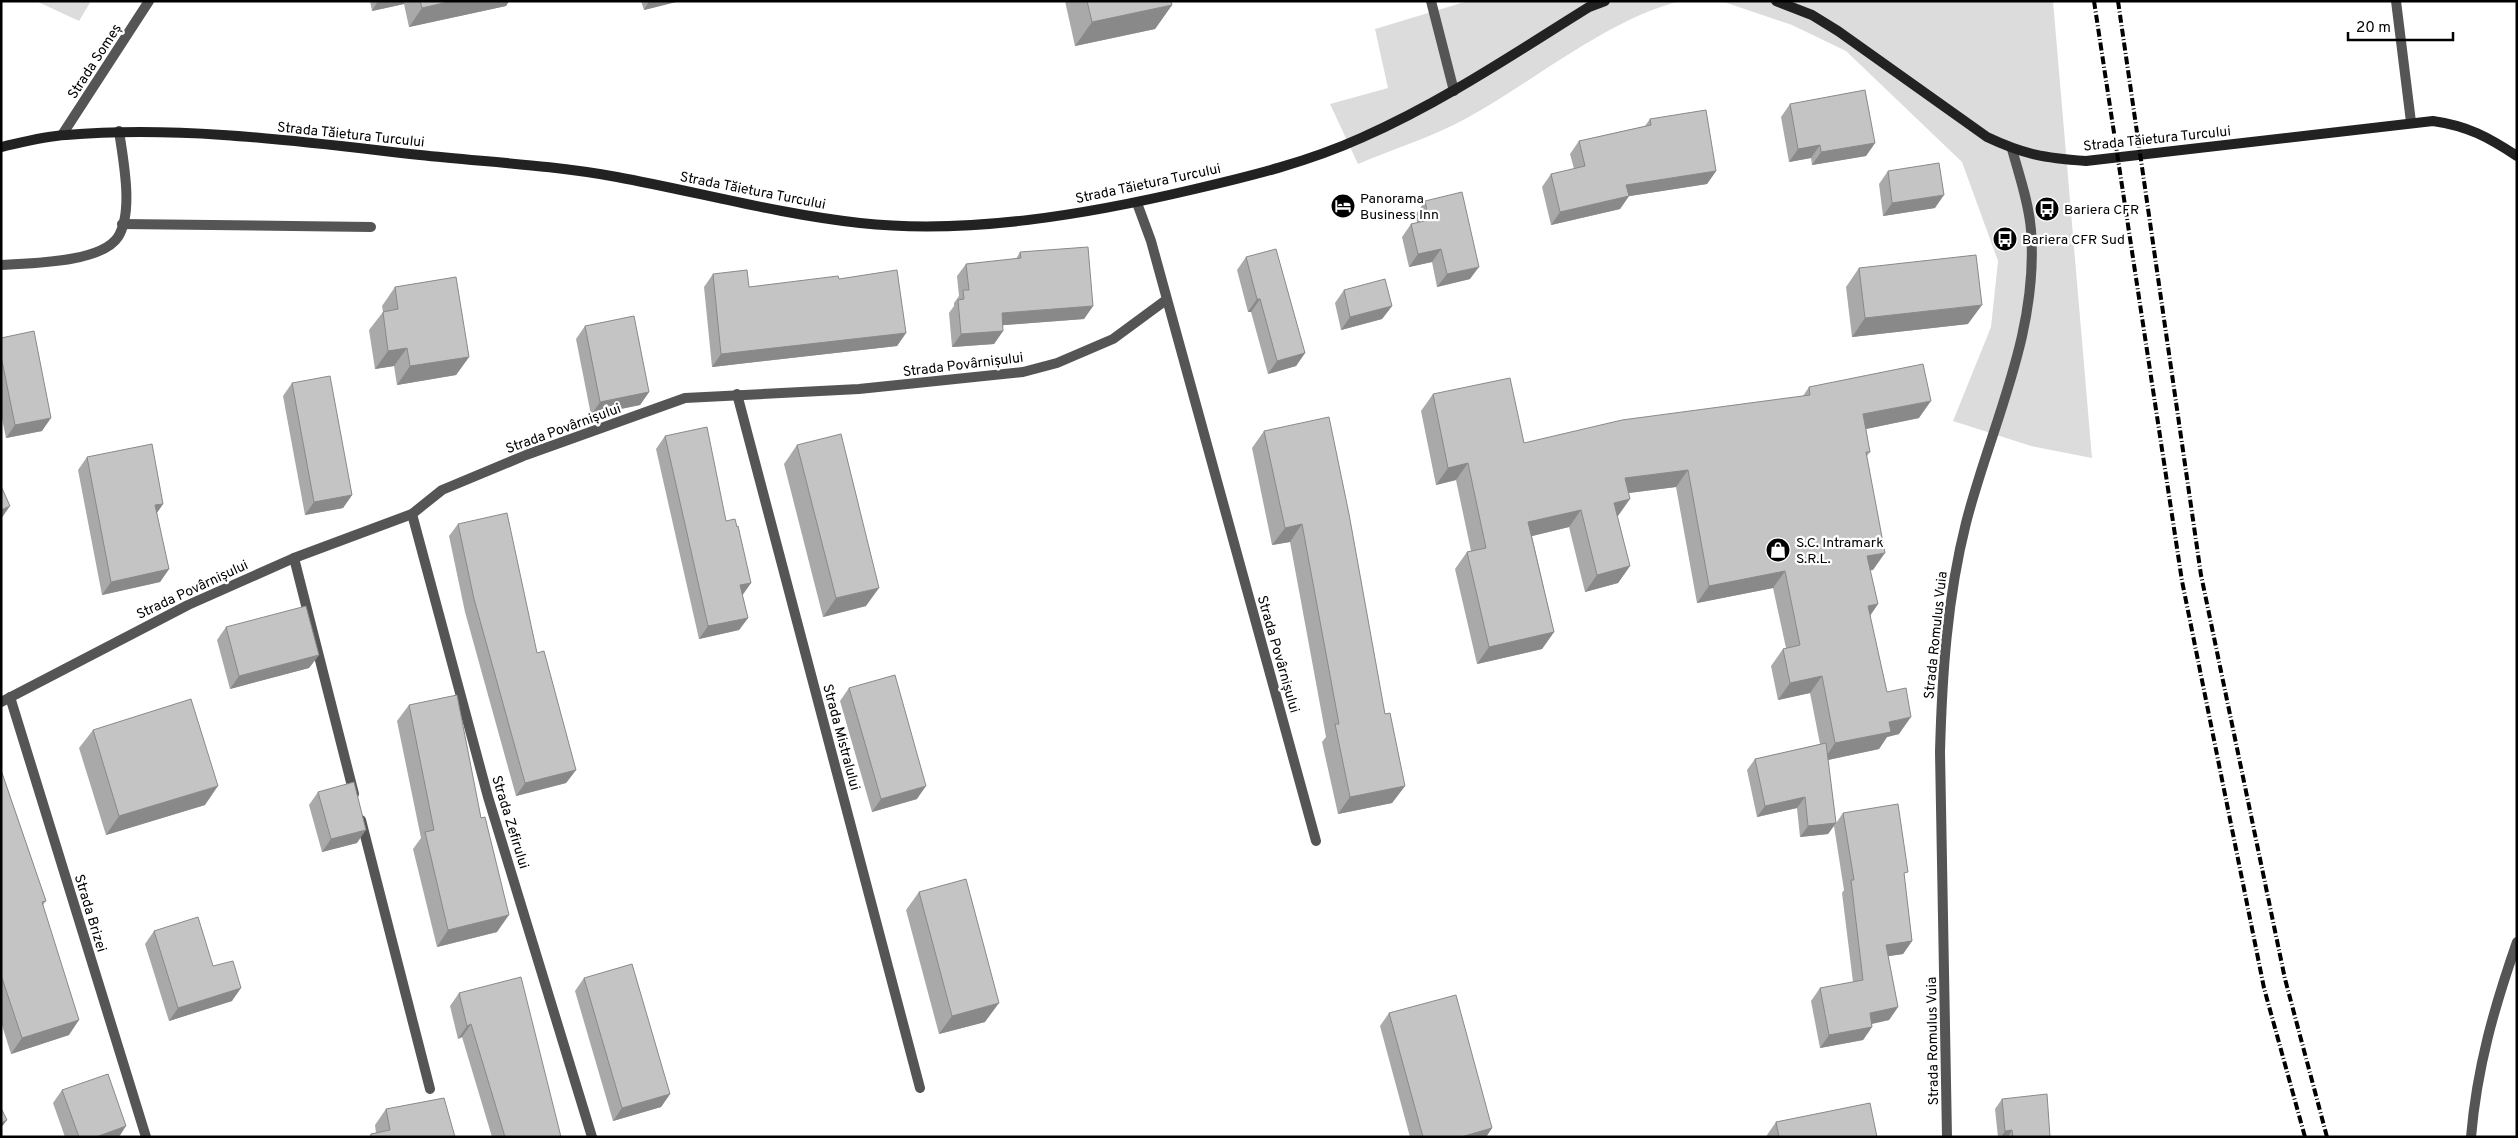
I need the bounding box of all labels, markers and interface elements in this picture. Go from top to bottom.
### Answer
scale bar [2348,10,2453,42]
text: 20 m [2356,19,2391,38]
street label: Strada Someș [65,21,126,103]
street label: Strada Tăietura Turcului [276,119,425,152]
street label: Strada Tăietura Turcului [2083,123,2232,156]
street label: Strada Tăietura Turcului [1074,161,1223,208]
street label: Strada Tăietura Turcului [678,169,827,214]
place label: Panorama Business Inn [1360,191,1439,224]
hotel icon: Panorama Business Inn [1330,193,1356,219]
bus stop icon: Bariera CFR [2034,196,2060,222]
place label: Bariera CFR [2064,202,2139,219]
bus stop icon: Bariera CFR Sud [1992,226,2018,252]
place label: Bariera CFR Sud [2022,232,2125,249]
street label: Strada Povârnișului [902,350,1024,381]
street label: Strada Povârnișului [504,401,623,458]
place label: S.C. Intramark S.R.L. [1796,535,1884,568]
shop icon: S.C. Intramark S.R.L. [1765,537,1791,563]
street label: Strada Povârnișului [134,557,251,624]
street label: Strada Romulus Vuia [1921,570,1952,700]
street label: Strada Povârnișului [1253,594,1302,715]
street label: Strada Mistralului [818,682,863,792]
street label: Strada Zefirului [487,774,532,871]
street label: Strada Brizei [70,873,109,954]
street label: Strada Romulus Vuia [1924,977,1943,1105]

